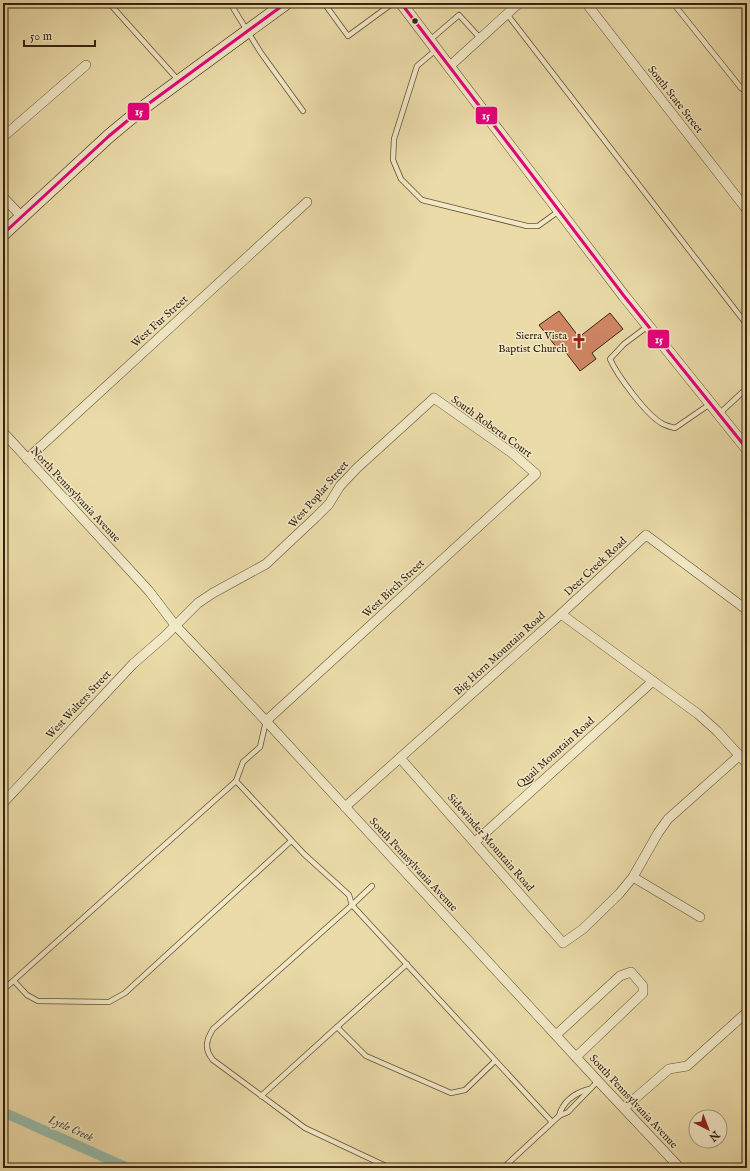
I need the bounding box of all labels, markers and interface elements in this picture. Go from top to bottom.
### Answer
unlabelled marker [410,16,420,26]
scale bar [24,22,95,48]
text: 50 m [30,29,52,44]
street label: South State Street [644,63,706,136]
line badge: 15 [127,102,150,121]
text: 15 [135,105,143,119]
line badge: 15 [475,106,498,125]
text: 15 [482,109,490,123]
street label: West Fur Street [128,292,191,351]
place label: Sierra Vista Baptist Church [498,329,567,356]
line badge: 15 [647,329,670,349]
church icon: Sierra Vista Baptist Church [570,332,588,350]
text: 15 [655,333,663,347]
street label: South Roberta Court [448,393,535,461]
street label: North Pennsylvania Avenue [27,444,123,545]
street label: West Poplar Street [286,458,352,531]
street label: Deer Creek Road [561,534,630,599]
street label: West Birch Street [360,556,428,621]
street label: Big Horn Mountain Road [451,609,548,699]
street label: West Walters Street [43,667,114,742]
street label: Quail Mountain Road [514,714,598,791]
street label: Sidewinder Mountain Road [444,791,537,895]
street label: South Pennsylvania Avenue [366,815,460,915]
street label: South Pennsylvania Avenue [586,1052,680,1152]
north arrow [688,1109,728,1149]
water label: Lytle Creek [45,1111,96,1145]
text: N [705,1127,723,1144]

